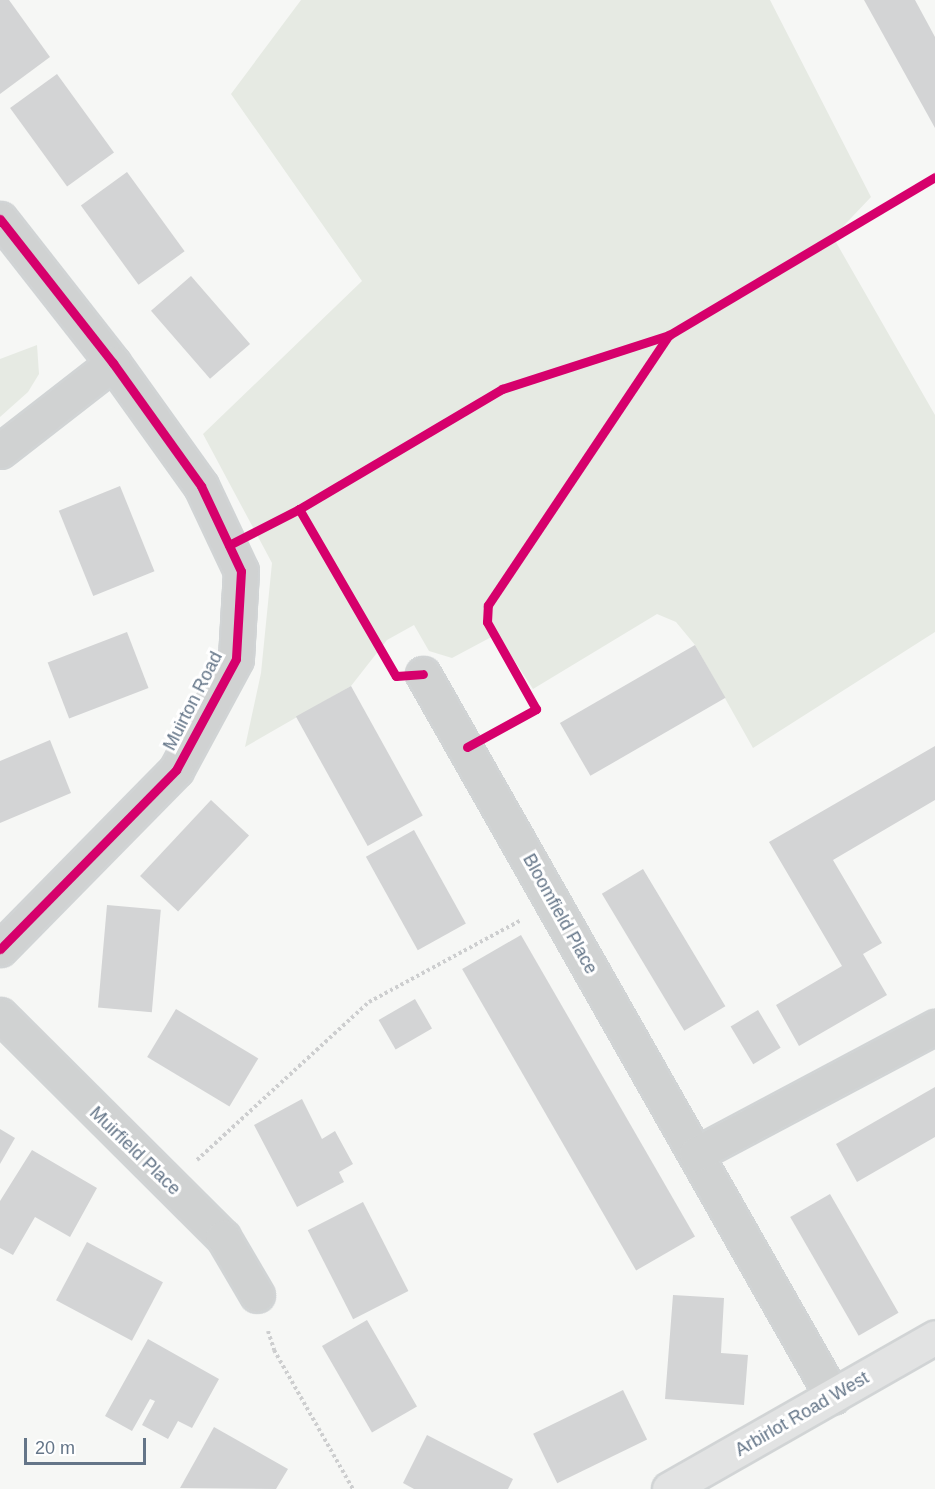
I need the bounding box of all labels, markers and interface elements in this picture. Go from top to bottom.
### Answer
street label: Muirton Road [159,648,227,754]
street label: Bloomfield Place [518,850,602,978]
street label: Muirfield Place [85,1102,185,1200]
street label: Arbirlot Road West [731,1367,873,1461]
scale bar [27,1426,148,1464]
text: 20 m [35,1438,75,1458]

